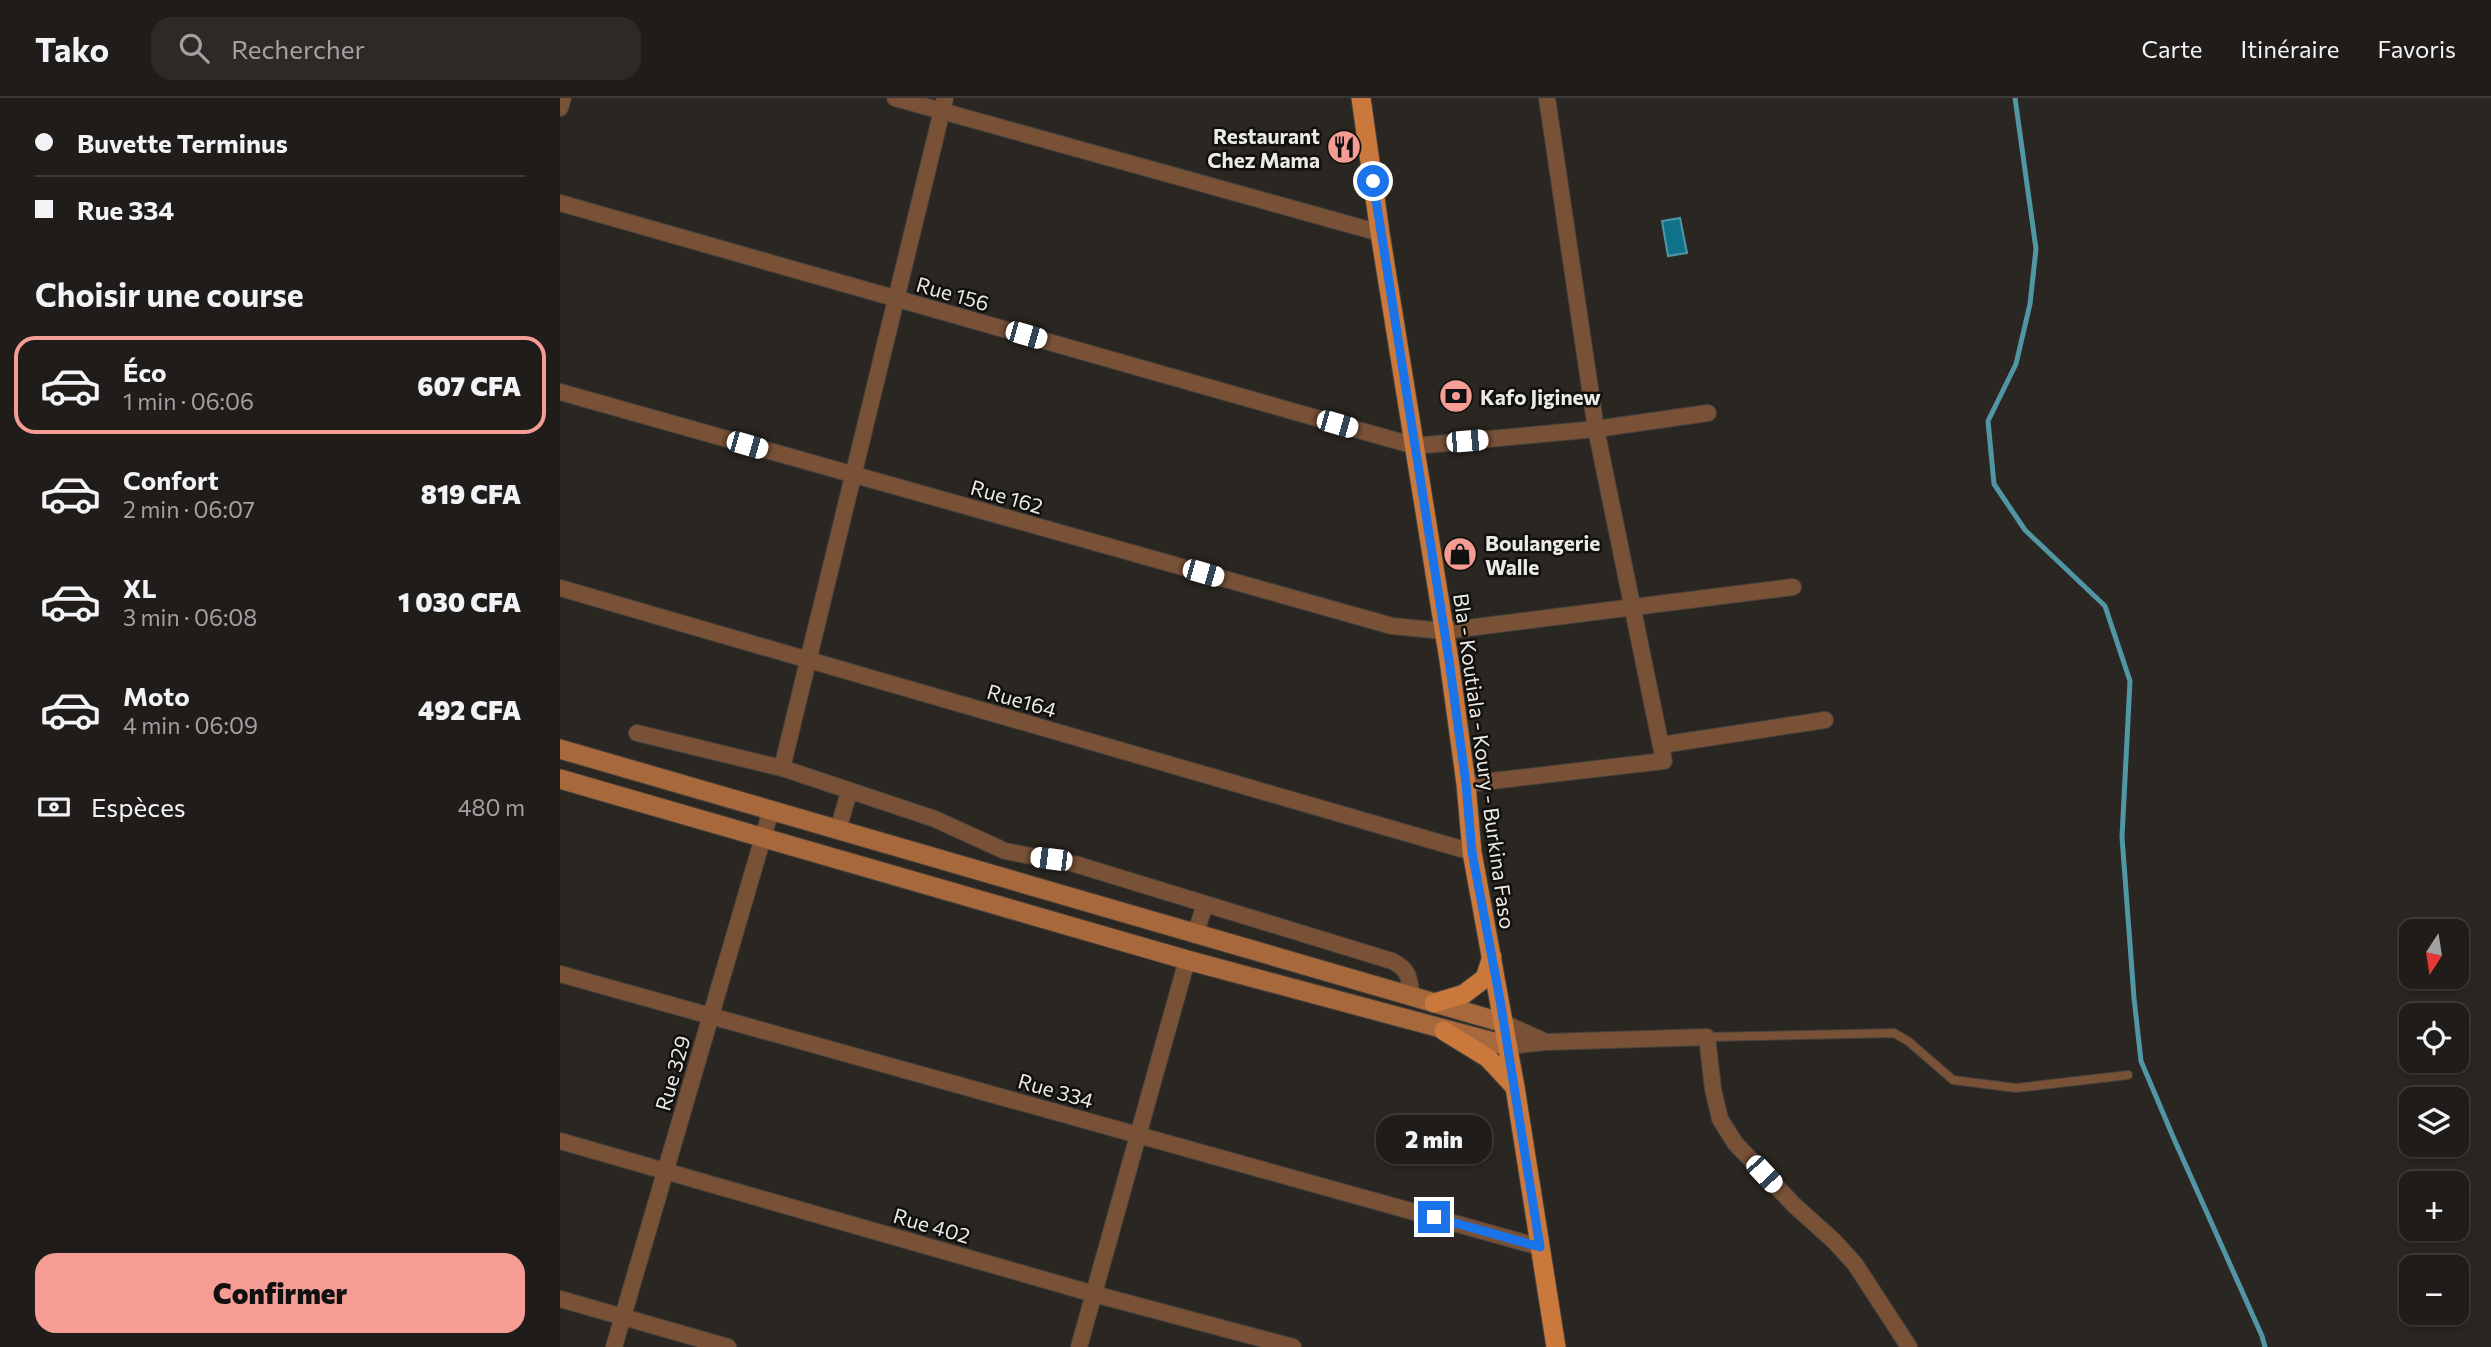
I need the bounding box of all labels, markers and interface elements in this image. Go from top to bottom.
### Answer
search box [151,17,641,80]
text: Tako [35,28,109,69]
icon: search [175,29,213,67]
text: Rechercher [231,33,365,64]
text: Carte [2142,34,2203,63]
text: Itinéraire [2241,34,2340,63]
text: Favoris [2378,34,2456,63]
place label: Restaurant Chez Mama [1207,123,1320,172]
text: Buvette Terminus [77,127,288,158]
restaurant icon: Restaurant Chez Mama [1325,128,1363,166]
route start [1357,165,1389,197]
text: Rue 334 [77,194,174,225]
street label: Rue 156 [914,271,992,315]
text: Choisir une course [35,274,304,314]
car [1003,319,1050,351]
icon: car [39,354,102,417]
text: Éco [123,356,167,387]
text: 607 CFA [417,370,521,401]
bank icon: Kafo Jiginew [1437,377,1475,415]
place label: Kafo Jiginew [1480,384,1601,409]
text: 1 min · 06:06 [123,387,254,415]
car [1314,408,1361,440]
car [724,429,771,461]
car [1446,429,1489,453]
icon: car [39,462,102,525]
text: Confort [123,464,219,495]
street label: Rue 162 [968,474,1046,518]
text: 819 CFA [421,478,521,509]
text: 2 min · 06:07 [123,495,255,523]
place label: Boulangerie Walle [1485,530,1600,579]
shop icon: Boulangerie Walle [1441,535,1479,573]
car [1180,557,1227,589]
icon: car [39,570,102,633]
text: XL [123,572,157,603]
text: 1 030 CFA [398,586,521,617]
street label: Bla - Koutiala - Koury - Burkina Faso [1449,592,1521,930]
text: 3 min · 06:08 [123,603,257,631]
icon: car [39,678,102,741]
street label: Rue164 [984,678,1060,722]
text: Moto [123,680,190,711]
text: 492 CFA [418,694,521,725]
text: 4 min · 06:09 [123,711,258,739]
icon: cash [35,788,73,826]
text: Espèces [91,791,186,822]
text: 480 m [458,793,525,821]
car [1029,846,1074,872]
north arrow [2399,919,2469,989]
map controls [2399,919,2469,1325]
button: locate [2399,1003,2469,1073]
street label: Rue 329 [649,1033,695,1113]
street label: Rue 334 [1015,1067,1097,1113]
button: layers [2399,1087,2469,1157]
callout: 2 min [1376,1116,1492,1164]
text: 2 min [1405,1125,1463,1153]
car [1742,1151,1787,1197]
button: + [2399,1171,2469,1241]
route end [1418,1201,1450,1233]
street label: Rue 402 [891,1202,973,1248]
button: Confirmer [35,1253,525,1333]
button: − [2399,1255,2469,1325]

